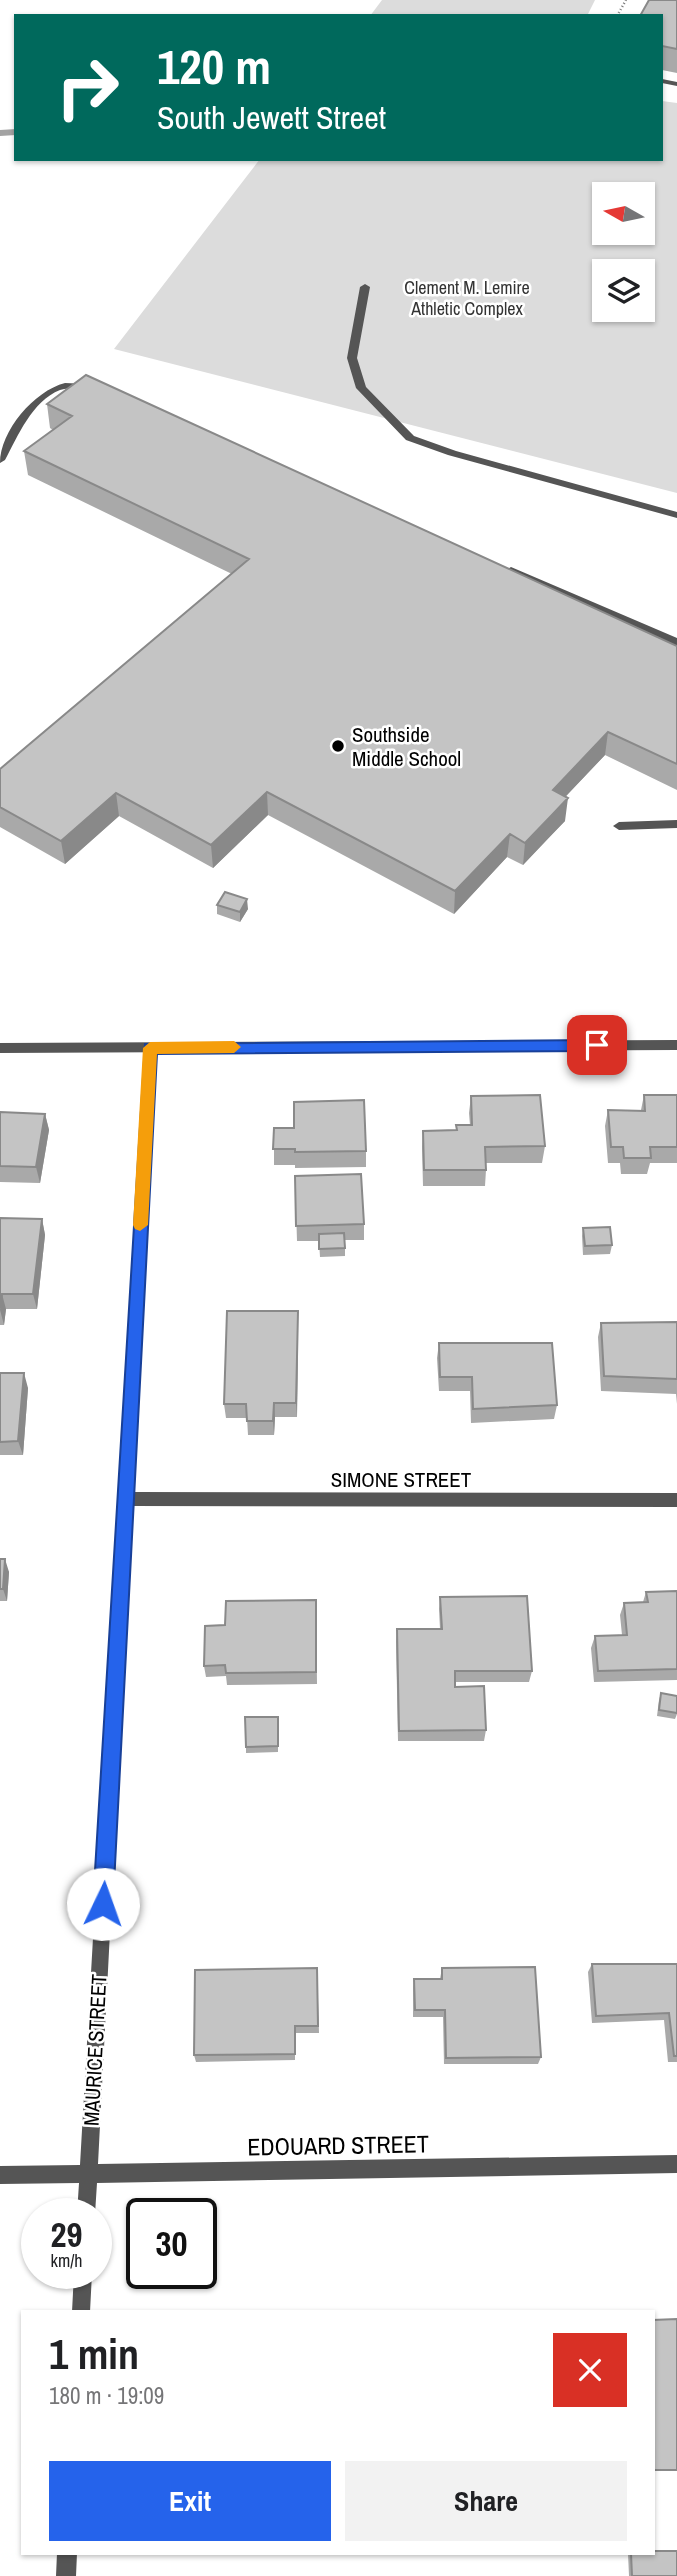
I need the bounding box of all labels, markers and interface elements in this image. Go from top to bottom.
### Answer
text: 120 m [157,33,271,99]
icon: right [42,42,133,133]
text: South Jewett Street [157,96,386,139]
north arrow [592,182,654,245]
map controls [592,182,655,322]
button: layers [592,259,655,322]
park label: Clement M. Lemire Athletic Complex [404,275,530,321]
place label: Southside Middle School [352,720,461,773]
marker: Southside Middle School [330,738,346,754]
pin [567,1015,627,1075]
icon: arrive [578,1026,616,1064]
street label: SIMONE STREET [331,1465,472,1494]
position arrow [66,1867,140,1941]
street label: MAURICE STREET [77,1973,113,2127]
street label: EDOUARD STREET [247,2127,429,2163]
speed limit sign: 30 [126,2198,217,2289]
text: 29 [51,2211,82,2258]
text: km/h [51,2248,83,2273]
text: 1 min [49,2326,139,2382]
button: close [553,2333,627,2407]
text: 180 m · 19:09 [49,2380,164,2411]
button: Exit [49,2461,331,2541]
button: Share [345,2461,627,2541]

